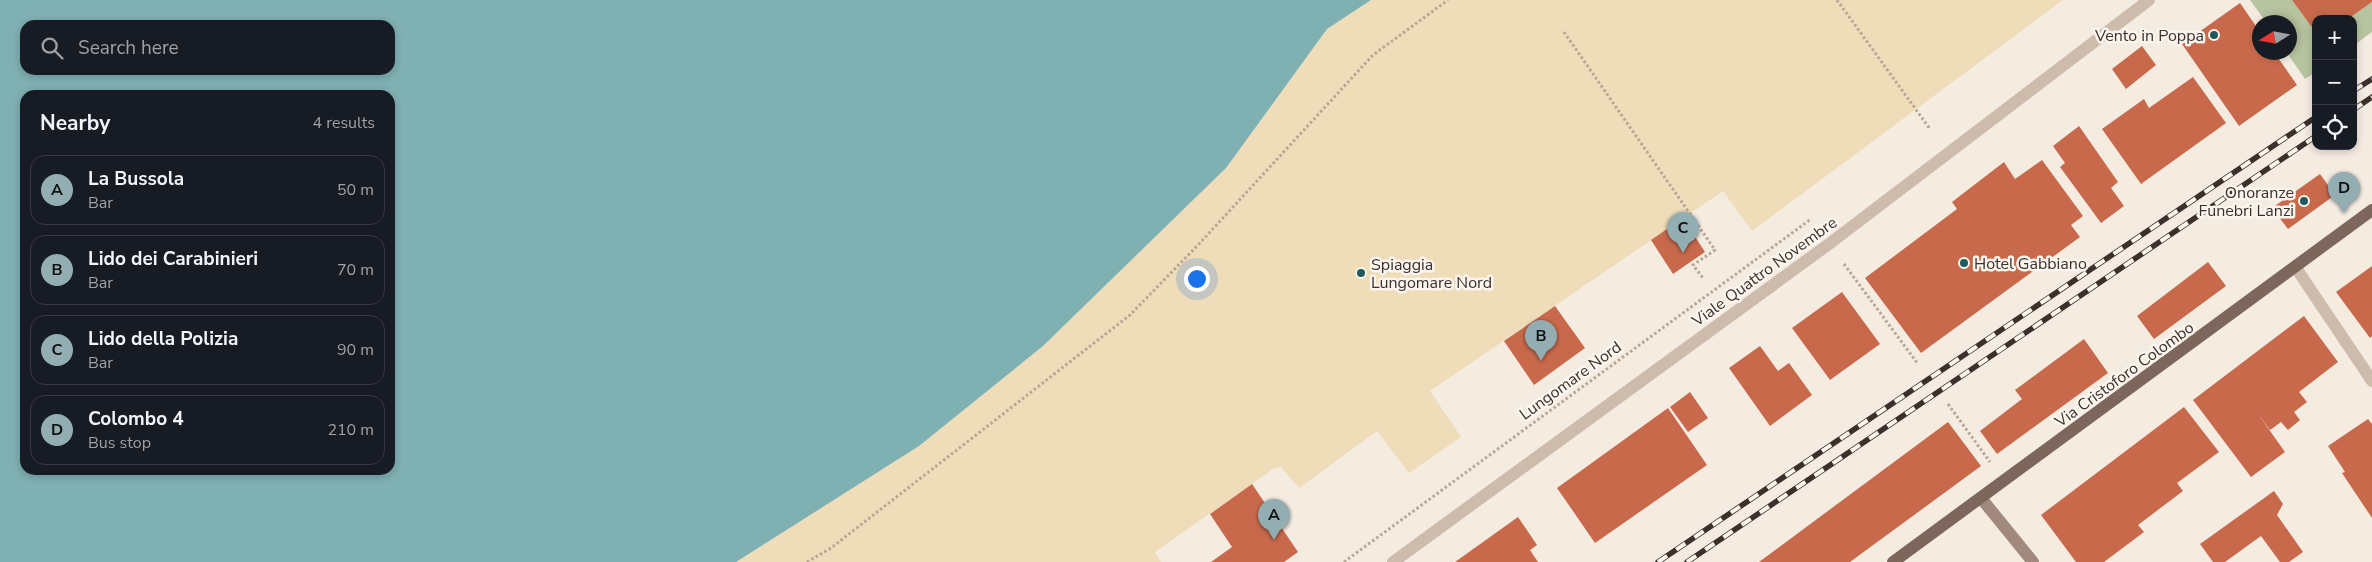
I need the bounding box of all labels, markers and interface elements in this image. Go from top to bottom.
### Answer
north arrow [2252,15,2297,60]
map controls [2312,15,2357,150]
button: + [2312,15,2357,60]
search box [20,20,395,75]
place label: Vento in Poppa [2094,25,2204,47]
marker: Vento in Poppa [2208,29,2220,41]
icon: search [38,34,66,62]
text: Search here [78,35,179,61]
button: − [2312,60,2357,105]
button: locate [2312,105,2357,150]
text: Nearby [40,109,110,137]
text: 4 results [313,112,375,134]
text: La Bussola [88,166,184,192]
pin: D [2328,172,2360,213]
text: A [51,179,63,201]
text: 50 m [337,179,374,201]
place label: Onoranze Funebri Lanzi [2199,182,2294,222]
text: Bar [88,192,113,214]
marker: Onoranze Funebri Lanzi [2298,195,2310,207]
pin: C [1667,212,1699,253]
street label: Viale Quattro Novembre [1687,212,1842,333]
text: Lido dei Carabinieri [88,246,258,272]
place label: Hotel Gabbiano [1974,253,2087,275]
place label: Spiaggia Lungomare Nord [1371,254,1492,294]
marker: Hotel Gabbiano [1958,257,1970,269]
text: B [51,259,63,281]
text: 70 m [337,259,374,281]
your location [1184,266,1210,292]
marker: Spiaggia Lungomare Nord [1355,267,1367,279]
text: Bar [88,272,113,294]
street label: Via Cristoforo Colombo [2050,317,2199,433]
pin: B [1525,320,1557,361]
text: Lido della Polizia [88,326,238,352]
street label: Lungomare Nord [1515,336,1626,425]
text: C [52,339,62,361]
text: 90 m [337,339,374,361]
text: Bar [88,352,113,374]
text: Colombo 4 [88,406,184,432]
text: D [51,419,63,441]
text: 210 m [327,419,374,441]
text: Bus stop [88,432,151,454]
pin: A [1258,499,1290,540]

